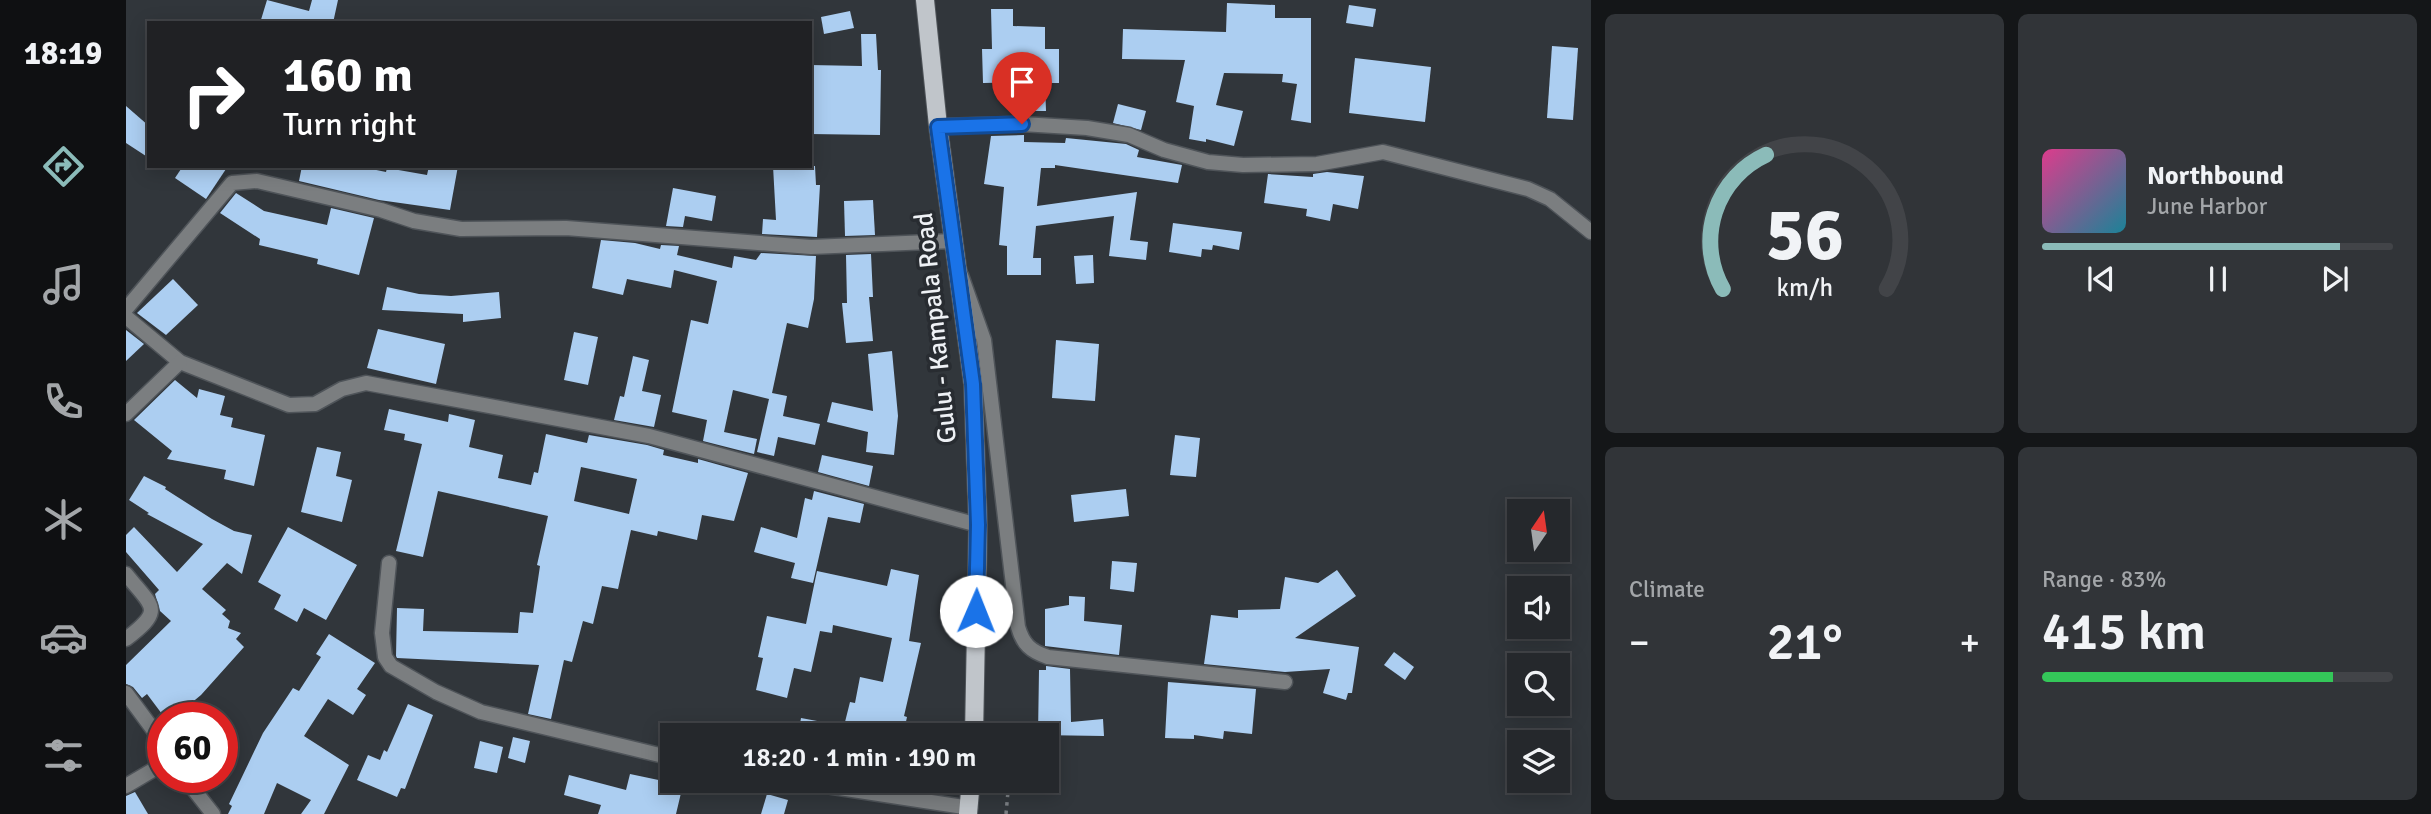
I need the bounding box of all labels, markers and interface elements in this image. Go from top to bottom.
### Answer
text: 18:19 [24,34,102,73]
text: 160 m [283,45,413,105]
icon: right [168,49,259,140]
pin [992,52,1052,124]
icon: arrive [1003,63,1041,101]
text: Turn right [283,105,416,144]
icon: directions [39,142,88,191]
text: Northbound [2147,160,2284,192]
text: 56 [1765,192,1844,281]
text: June Harbor [2147,192,2267,221]
street label: Gulu - Kampala Road [908,211,964,445]
icon: music [39,260,88,309]
icon: previous [2082,260,2120,298]
icon: pause [2199,260,2237,298]
icon: next [2316,260,2354,298]
text: km/h [1776,272,1833,303]
icon: phone [39,377,88,426]
icon: climate [39,495,88,544]
north arrow [1507,499,1570,562]
map controls [1507,499,1570,793]
text: Range · 83% [2042,565,2166,594]
position arrow [939,574,1013,648]
text: Climate [1629,575,1705,604]
button: sound [1507,576,1570,639]
text: 415 km [2042,600,2206,664]
text: 21° [1766,610,1843,674]
icon: car [39,613,88,662]
text: − [1629,619,1650,666]
text: + [1959,619,1980,666]
button: search [1507,653,1570,716]
speed limit sign: 60 [147,702,238,793]
button: layers [1507,730,1570,793]
icon: filters [39,731,88,780]
text: 18:20 · 1 min · 190 m [743,742,976,774]

